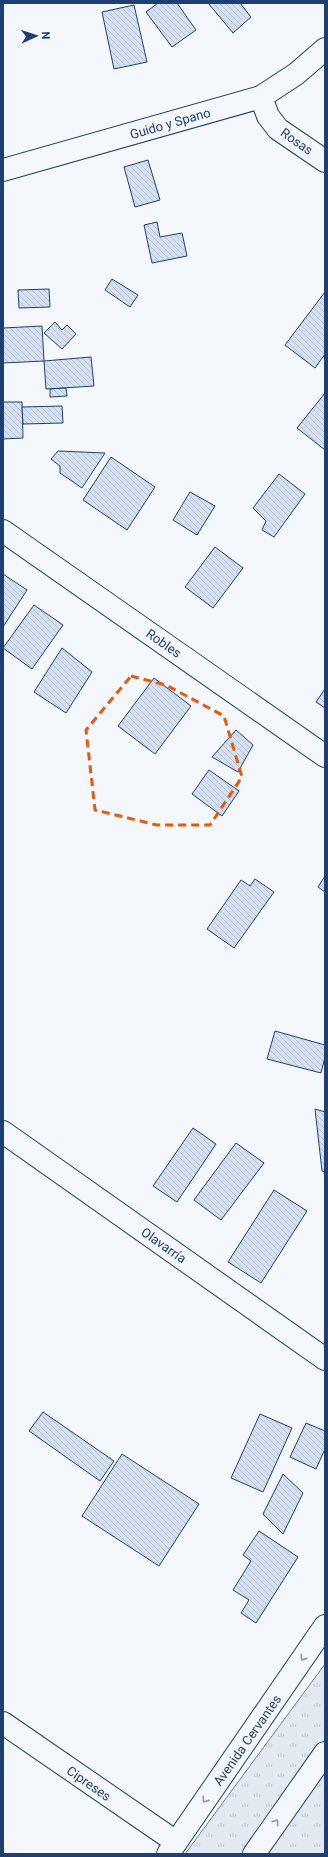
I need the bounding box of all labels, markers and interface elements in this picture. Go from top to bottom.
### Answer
north arrow [16,16,56,56]
text: N [39,31,52,40]
street label: Guido y Spano [128,105,212,142]
street label: Rosas [278,125,316,158]
street label: Robles [143,626,184,661]
street label: Olavarría [138,1225,189,1266]
one-way arrow [301,1654,308,1661]
street label: Avenida Cervantes [210,1692,285,1789]
street label: Cipreses [64,1763,114,1804]
one-way arrow [202,1796,210,1803]
one-way arrow [271,1819,279,1826]

